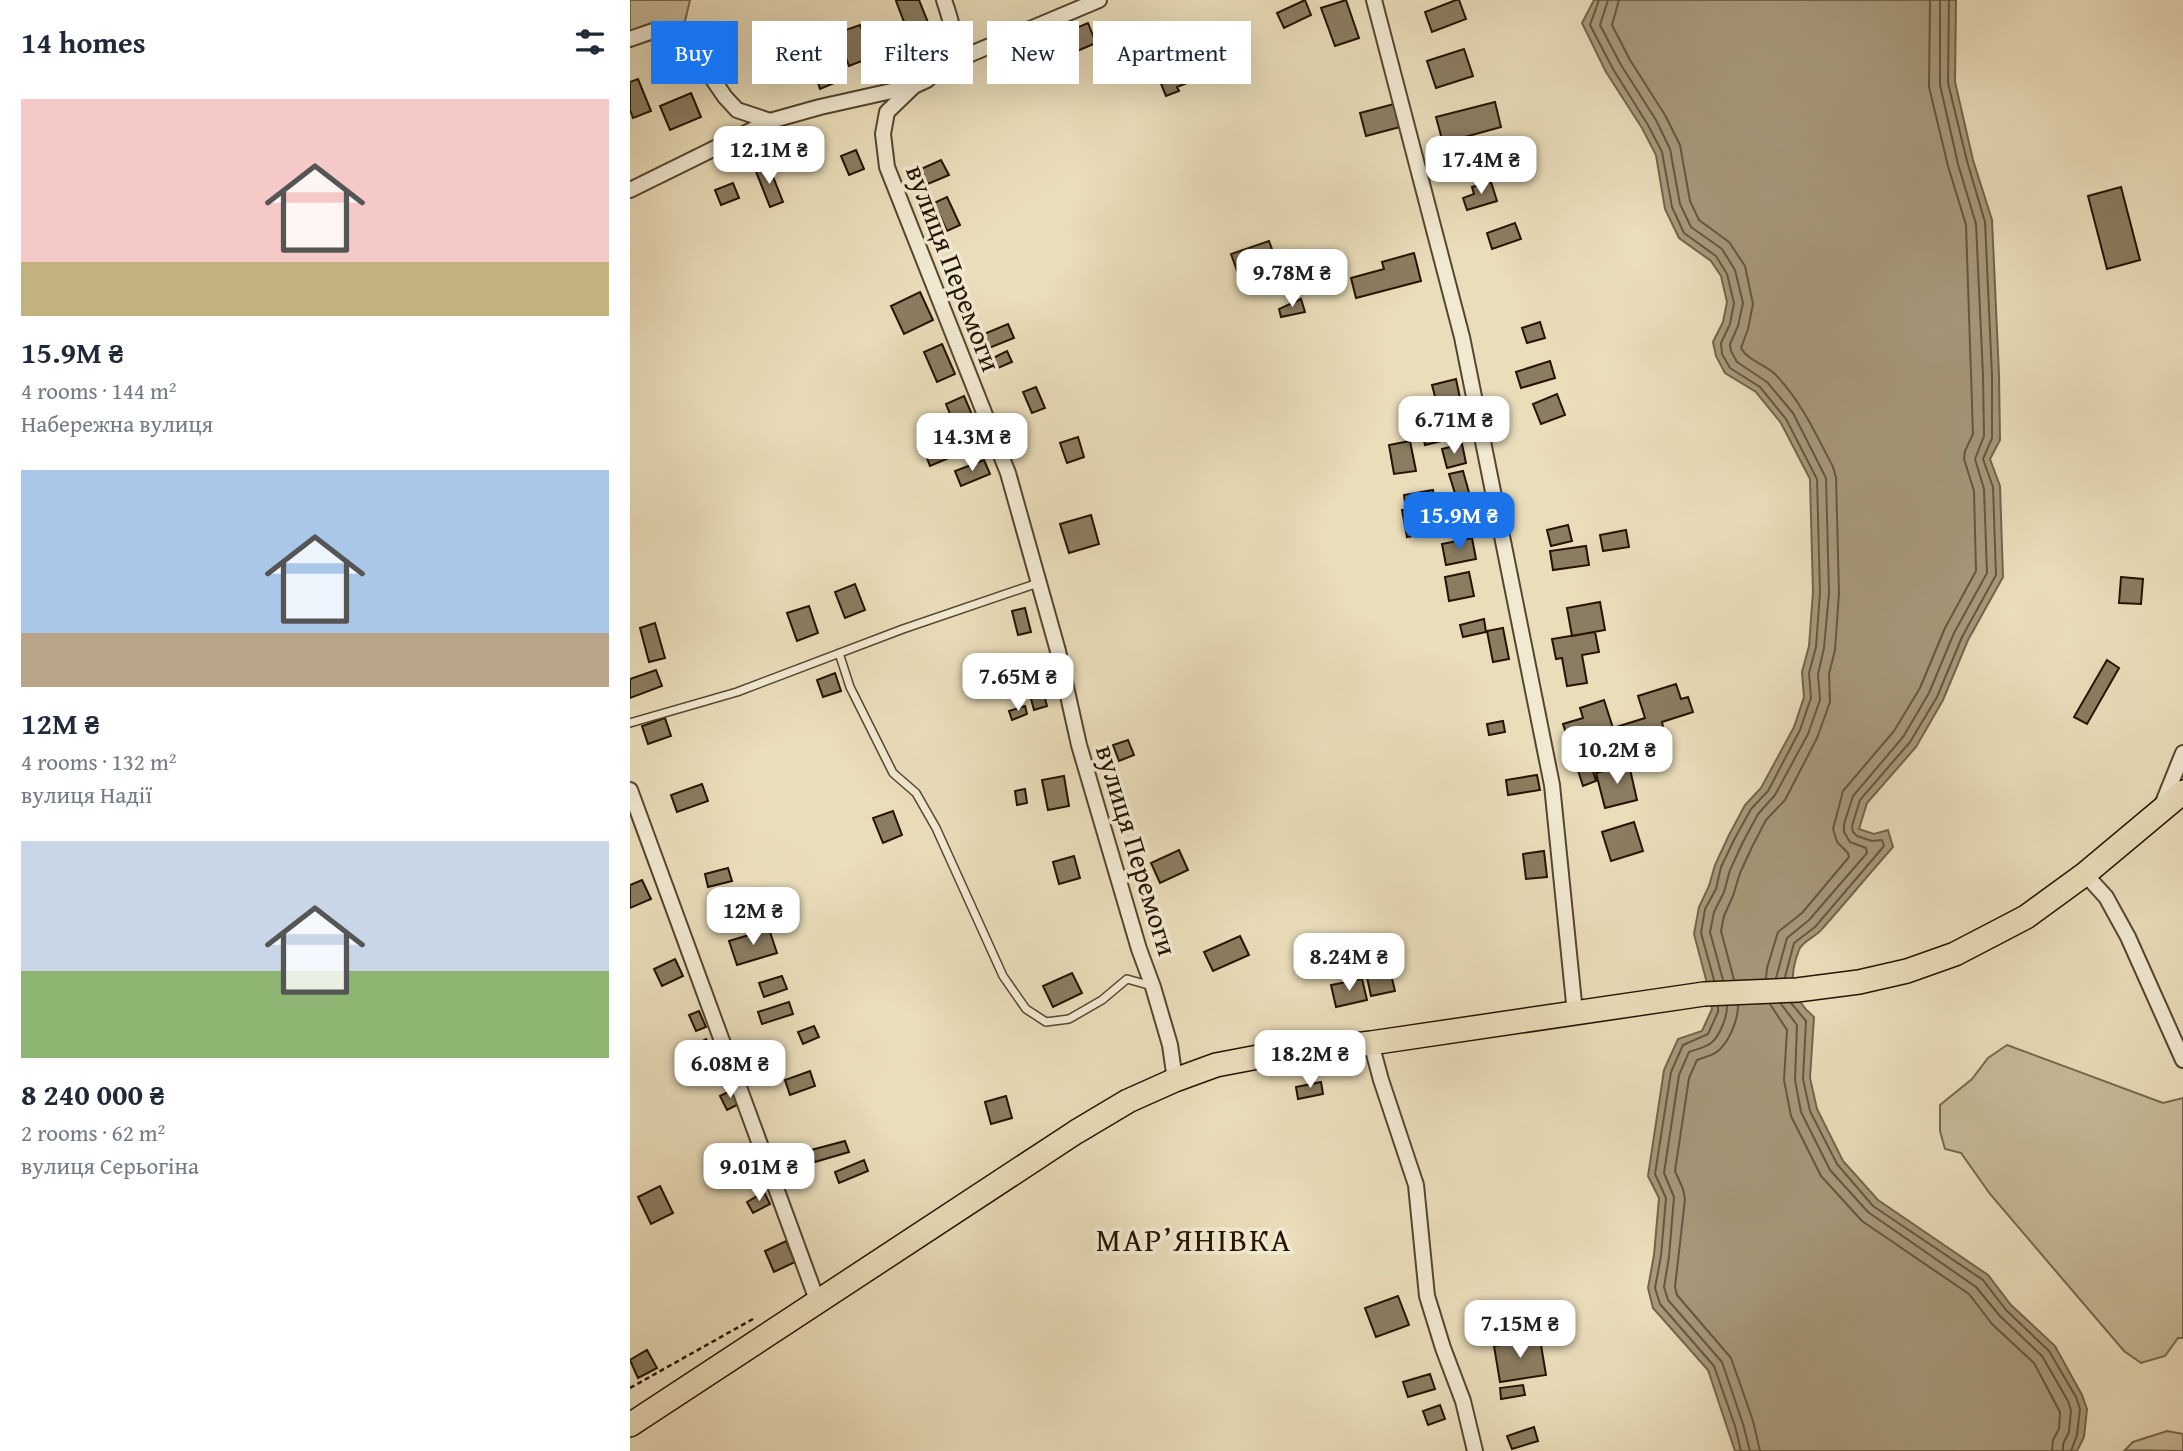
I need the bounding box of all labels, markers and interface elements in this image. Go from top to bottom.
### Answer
text: 14 homes [21,20,146,64]
chip: Buy [651,21,738,84]
chip: Rent [752,21,847,84]
chip: Filters [861,21,973,84]
chip: New [987,21,1079,84]
chip: Apartment [1093,21,1251,84]
icon: filters [571,23,609,61]
pin: 12.1M ₴ [704,127,834,186]
text: 12.1M ₴ [729,132,809,165]
pin: 17.4M ₴ [1416,136,1546,196]
text: 17.4M ₴ [1441,142,1521,175]
icon: home [252,145,378,271]
street label: вулиця Перемоги [896,158,1013,377]
pin: 9.78M ₴ [1227,250,1357,309]
text: 9.78M ₴ [1252,255,1332,288]
text: 15.9M ₴ [21,330,124,374]
text: 4 rooms · 144 m² [21,374,176,407]
pin: 6.71M ₴ [1389,396,1519,456]
text: 6.71M ₴ [1414,402,1494,435]
text: Набережна вулиця [21,407,213,440]
pin: 14.3M ₴ [907,414,1037,473]
text: 14.3M ₴ [932,419,1012,452]
pin: 15.9M ₴ [1394,492,1524,552]
text: 15.9M ₴ [1419,498,1499,531]
icon: home [252,516,378,642]
pin: 7.65M ₴ [953,654,1083,713]
text: 7.65M ₴ [978,659,1058,692]
text: 12M ₴ [21,701,100,745]
pin: 10.2M ₴ [1552,726,1682,786]
text: 10.2M ₴ [1577,732,1657,765]
street label: вулиця Перемоги [1086,739,1189,960]
text: 4 rooms · 132 m² [21,745,176,778]
text: вулиця Надії [21,778,152,811]
icon: home [252,887,378,1013]
pin: 12M ₴ [704,888,802,947]
text: 12M ₴ [723,893,783,926]
pin: 8.24M ₴ [1284,934,1414,993]
text: 8.24M ₴ [1309,939,1389,972]
pin: 18.2M ₴ [1245,1030,1375,1090]
text: 18.2M ₴ [1270,1036,1350,1069]
pin: 6.08M ₴ [665,1040,795,1100]
text: 6.08M ₴ [690,1046,770,1079]
text: 8 240 000 ₴ [21,1072,165,1116]
text: 2 rooms · 62 m² [21,1116,165,1149]
pin: 9.01M ₴ [694,1144,824,1203]
text: вулиця Серьогіна [21,1149,199,1182]
text: 9.01M ₴ [719,1149,799,1182]
district label: МАР’ЯНІВКА [1096,1216,1292,1263]
pin: 7.15M ₴ [1455,1300,1585,1360]
text: 7.15M ₴ [1480,1306,1560,1339]

